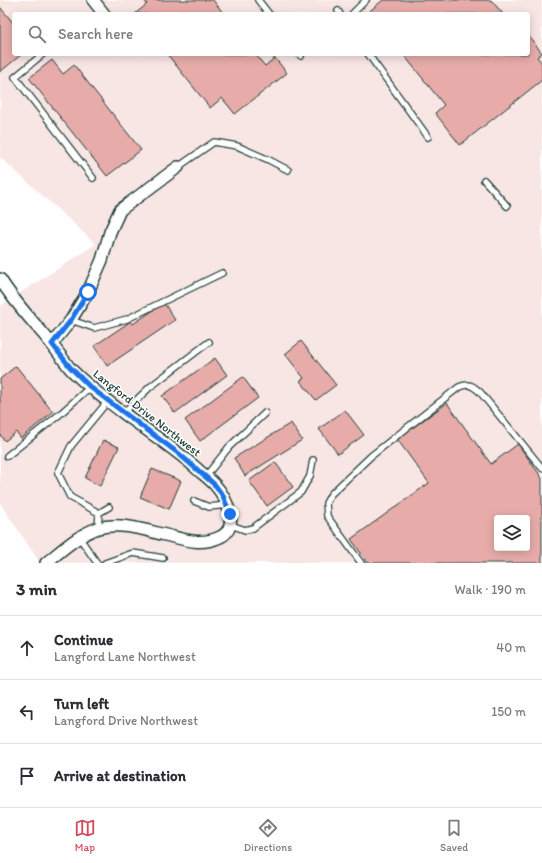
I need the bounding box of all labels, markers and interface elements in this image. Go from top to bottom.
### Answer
search box [12,12,530,56]
icon: search [26,23,48,45]
text: Search here [58,25,133,43]
route start [79,283,97,301]
street label: Langford Drive Northwest [90,367,204,460]
route end [221,505,239,523]
map controls [494,515,530,551]
button: layers [494,515,530,551]
text: 3 min [16,579,57,599]
text: Walk · 190 m [455,582,526,597]
text: Continue [54,631,113,649]
icon: ahead [16,637,38,659]
text: 40 m [496,640,526,655]
text: Langford Lane Northwest [54,649,196,664]
text: Turn left [54,695,109,713]
icon: left [16,701,38,723]
text: 150 m [491,704,526,719]
text: Langford Drive Northwest [54,713,198,728]
icon: arrive [16,765,38,787]
text: Arrive at destination [54,767,186,785]
tab: Map [74,817,96,854]
tab: Directions [244,817,292,854]
tab: Saved [440,817,468,854]

